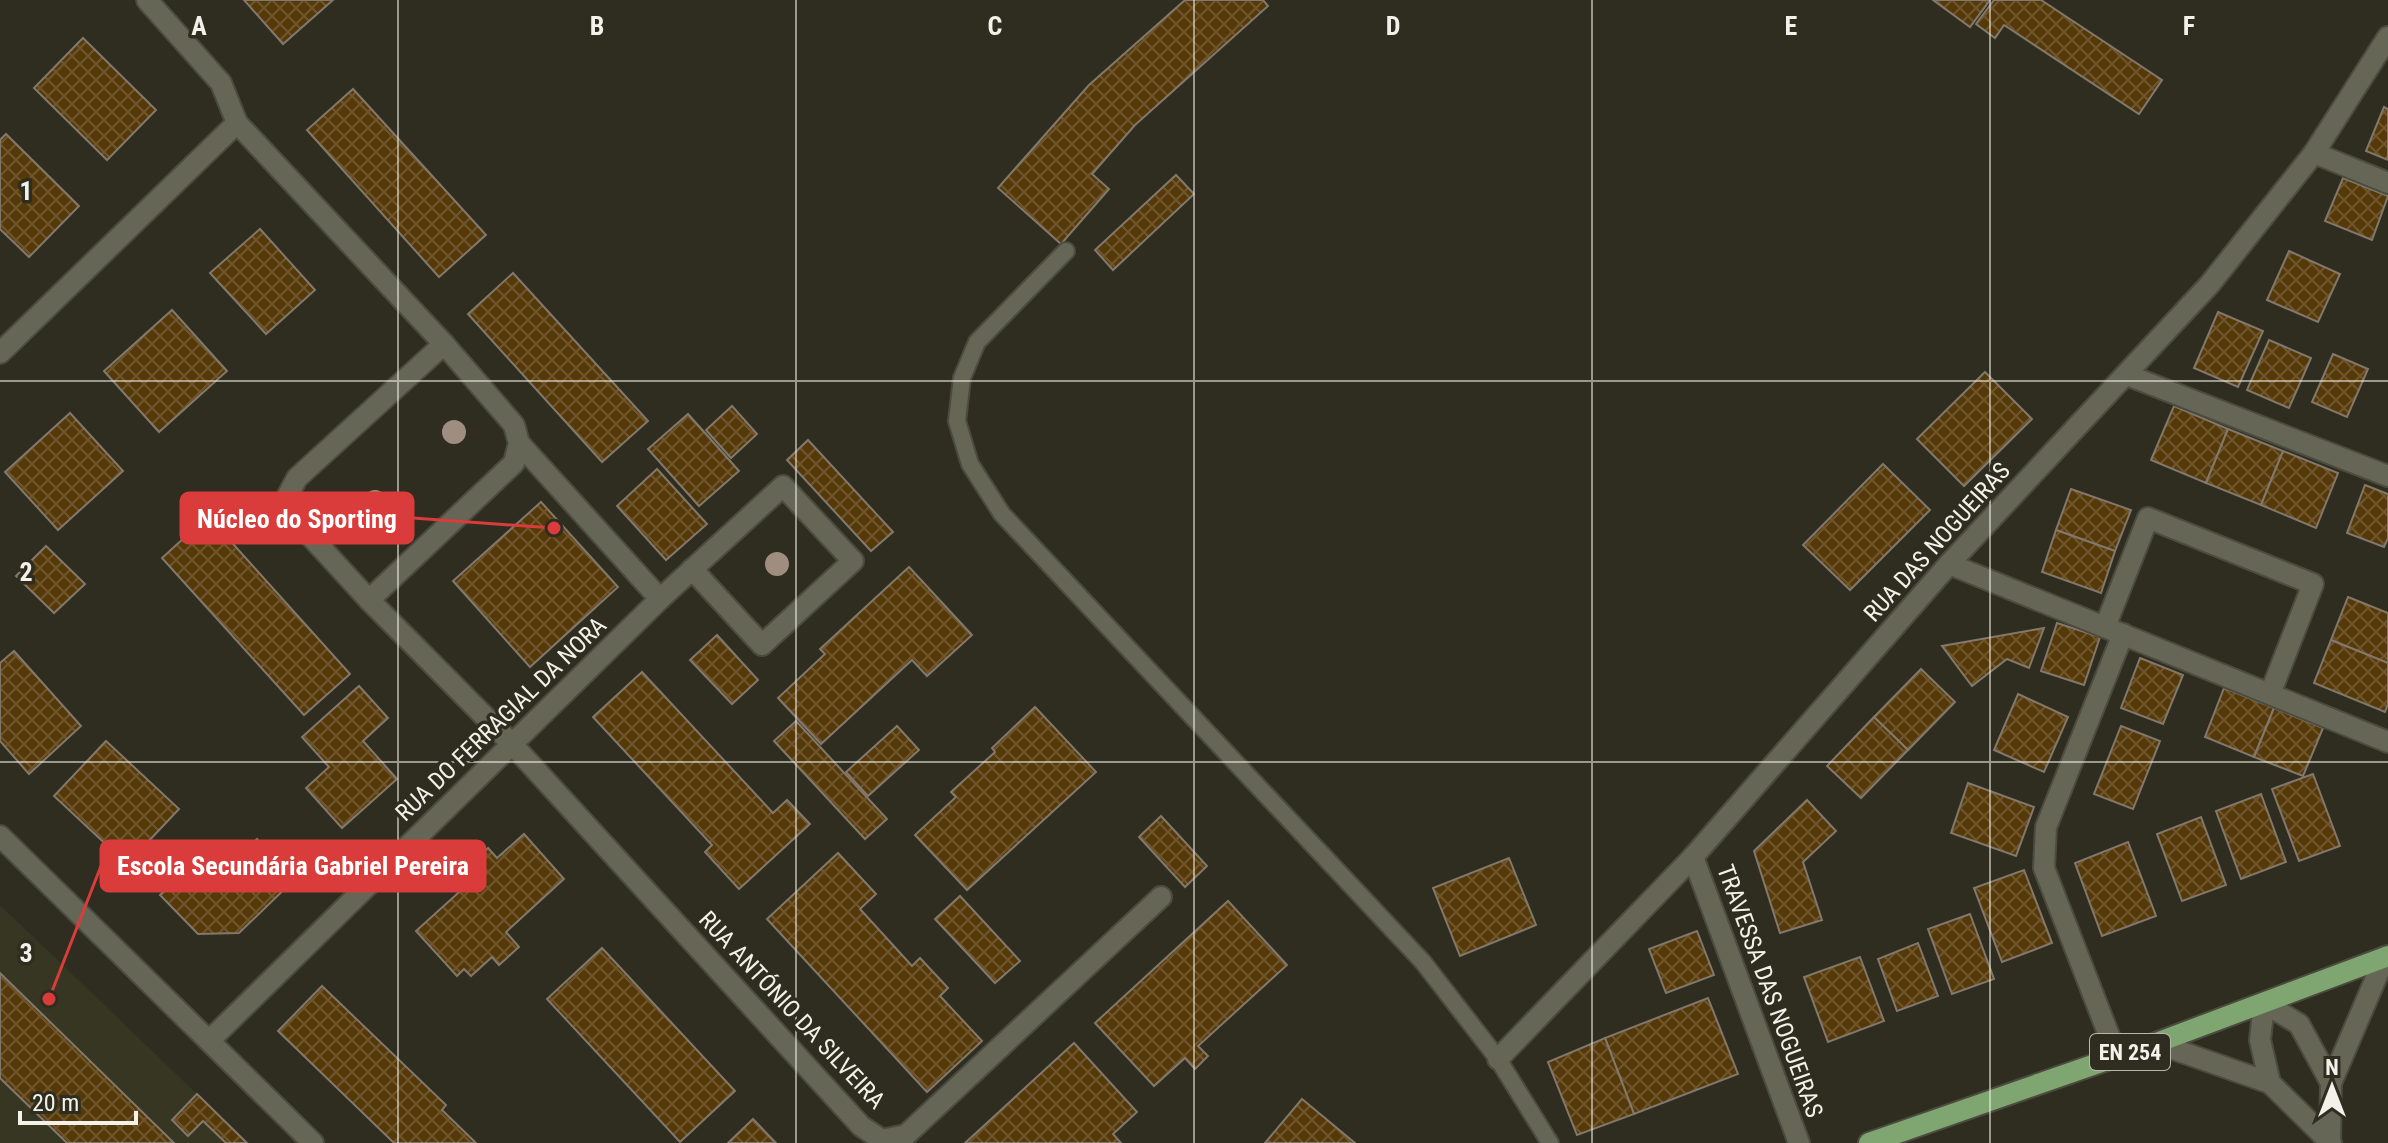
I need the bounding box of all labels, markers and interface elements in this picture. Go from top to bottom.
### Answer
text: A [191,11,207,41]
text: B [590,11,604,41]
text: C [988,11,1003,41]
text: D [1386,11,1400,41]
text: E [1785,11,1798,41]
text: F [2183,11,2195,41]
text: 1 [19,176,33,206]
street label: RUA DAS NOGUEIRAS [1858,457,2016,627]
callout: Núcleo do Sporting [181,493,413,543]
text: Núcleo do Sporting [197,504,397,534]
text: 2 [19,557,33,587]
street label: RUA DO FERRAGIAL DA NORA [390,611,612,827]
callout: Escola Secundária Gabriel Pereira [101,841,485,891]
text: Escola Secundária Gabriel Pereira [117,851,469,881]
street label: TRAVESSA DAS NOGUEIRAS [1711,861,1829,1121]
street label: RUA ANTÓNIO DA SILVEIRA [693,906,891,1115]
text: 3 [19,938,33,968]
road number: EN 254 [2090,1034,2170,1070]
north arrow [2292,1047,2372,1127]
text: N [2325,1055,2339,1080]
scale bar [20,1075,136,1125]
text: 20 m [32,1089,79,1117]

